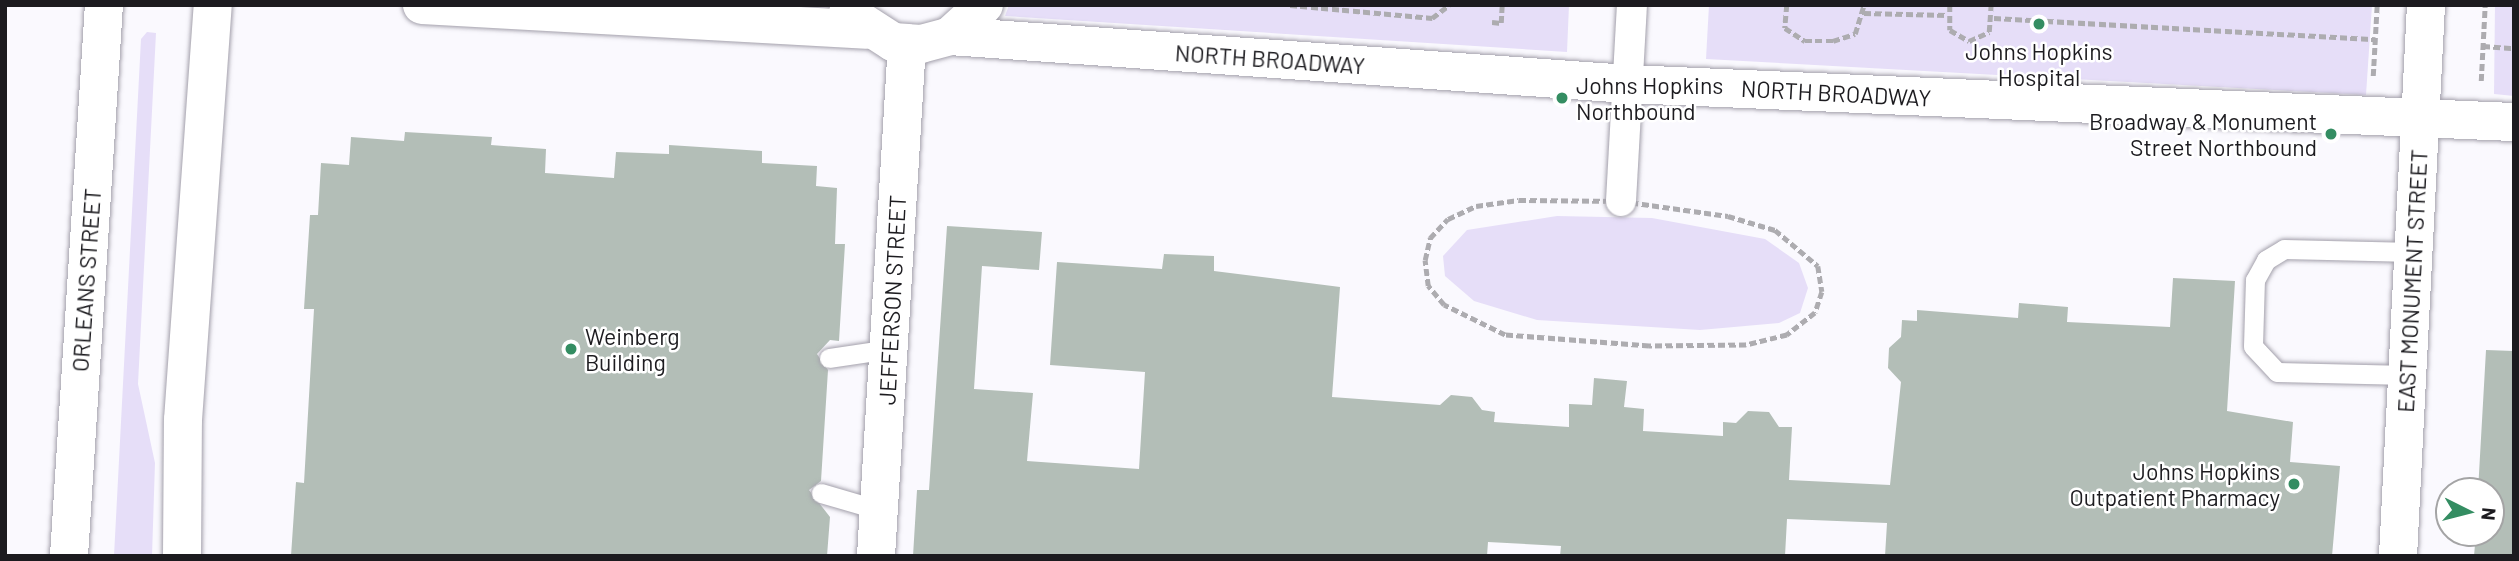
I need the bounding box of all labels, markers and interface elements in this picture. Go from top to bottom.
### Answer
marker: Johns Hopkins Hospital [2029,14,2049,34]
place label: Johns Hopkins Hospital [1965,37,2113,91]
street label: NORTH BROADWAY [1174,39,1366,79]
place label: Johns Hopkins Northbound [1576,71,1723,125]
street label: NORTH BROADWAY [1740,74,1932,112]
marker: Johns Hopkins Northbound [1554,90,1570,106]
place label: Broadway & Monument Street Northbound [2089,107,2317,161]
marker: Broadway & Monument Street Northbound [2323,126,2339,142]
street label: EAST MONUMENT STREET [2391,149,2433,413]
street label: ORLEANS STREET [66,187,106,373]
street label: JEFFERSON STREET [873,194,911,406]
place label: Weinberg Building [585,322,680,376]
marker: Weinberg Building [563,341,579,357]
place label: Johns Hopkins Outpatient Pharmacy [2069,457,2280,511]
marker: Johns Hopkins Outpatient Pharmacy [2286,476,2302,492]
north arrow [2435,477,2505,547]
text: N [2477,507,2501,522]

